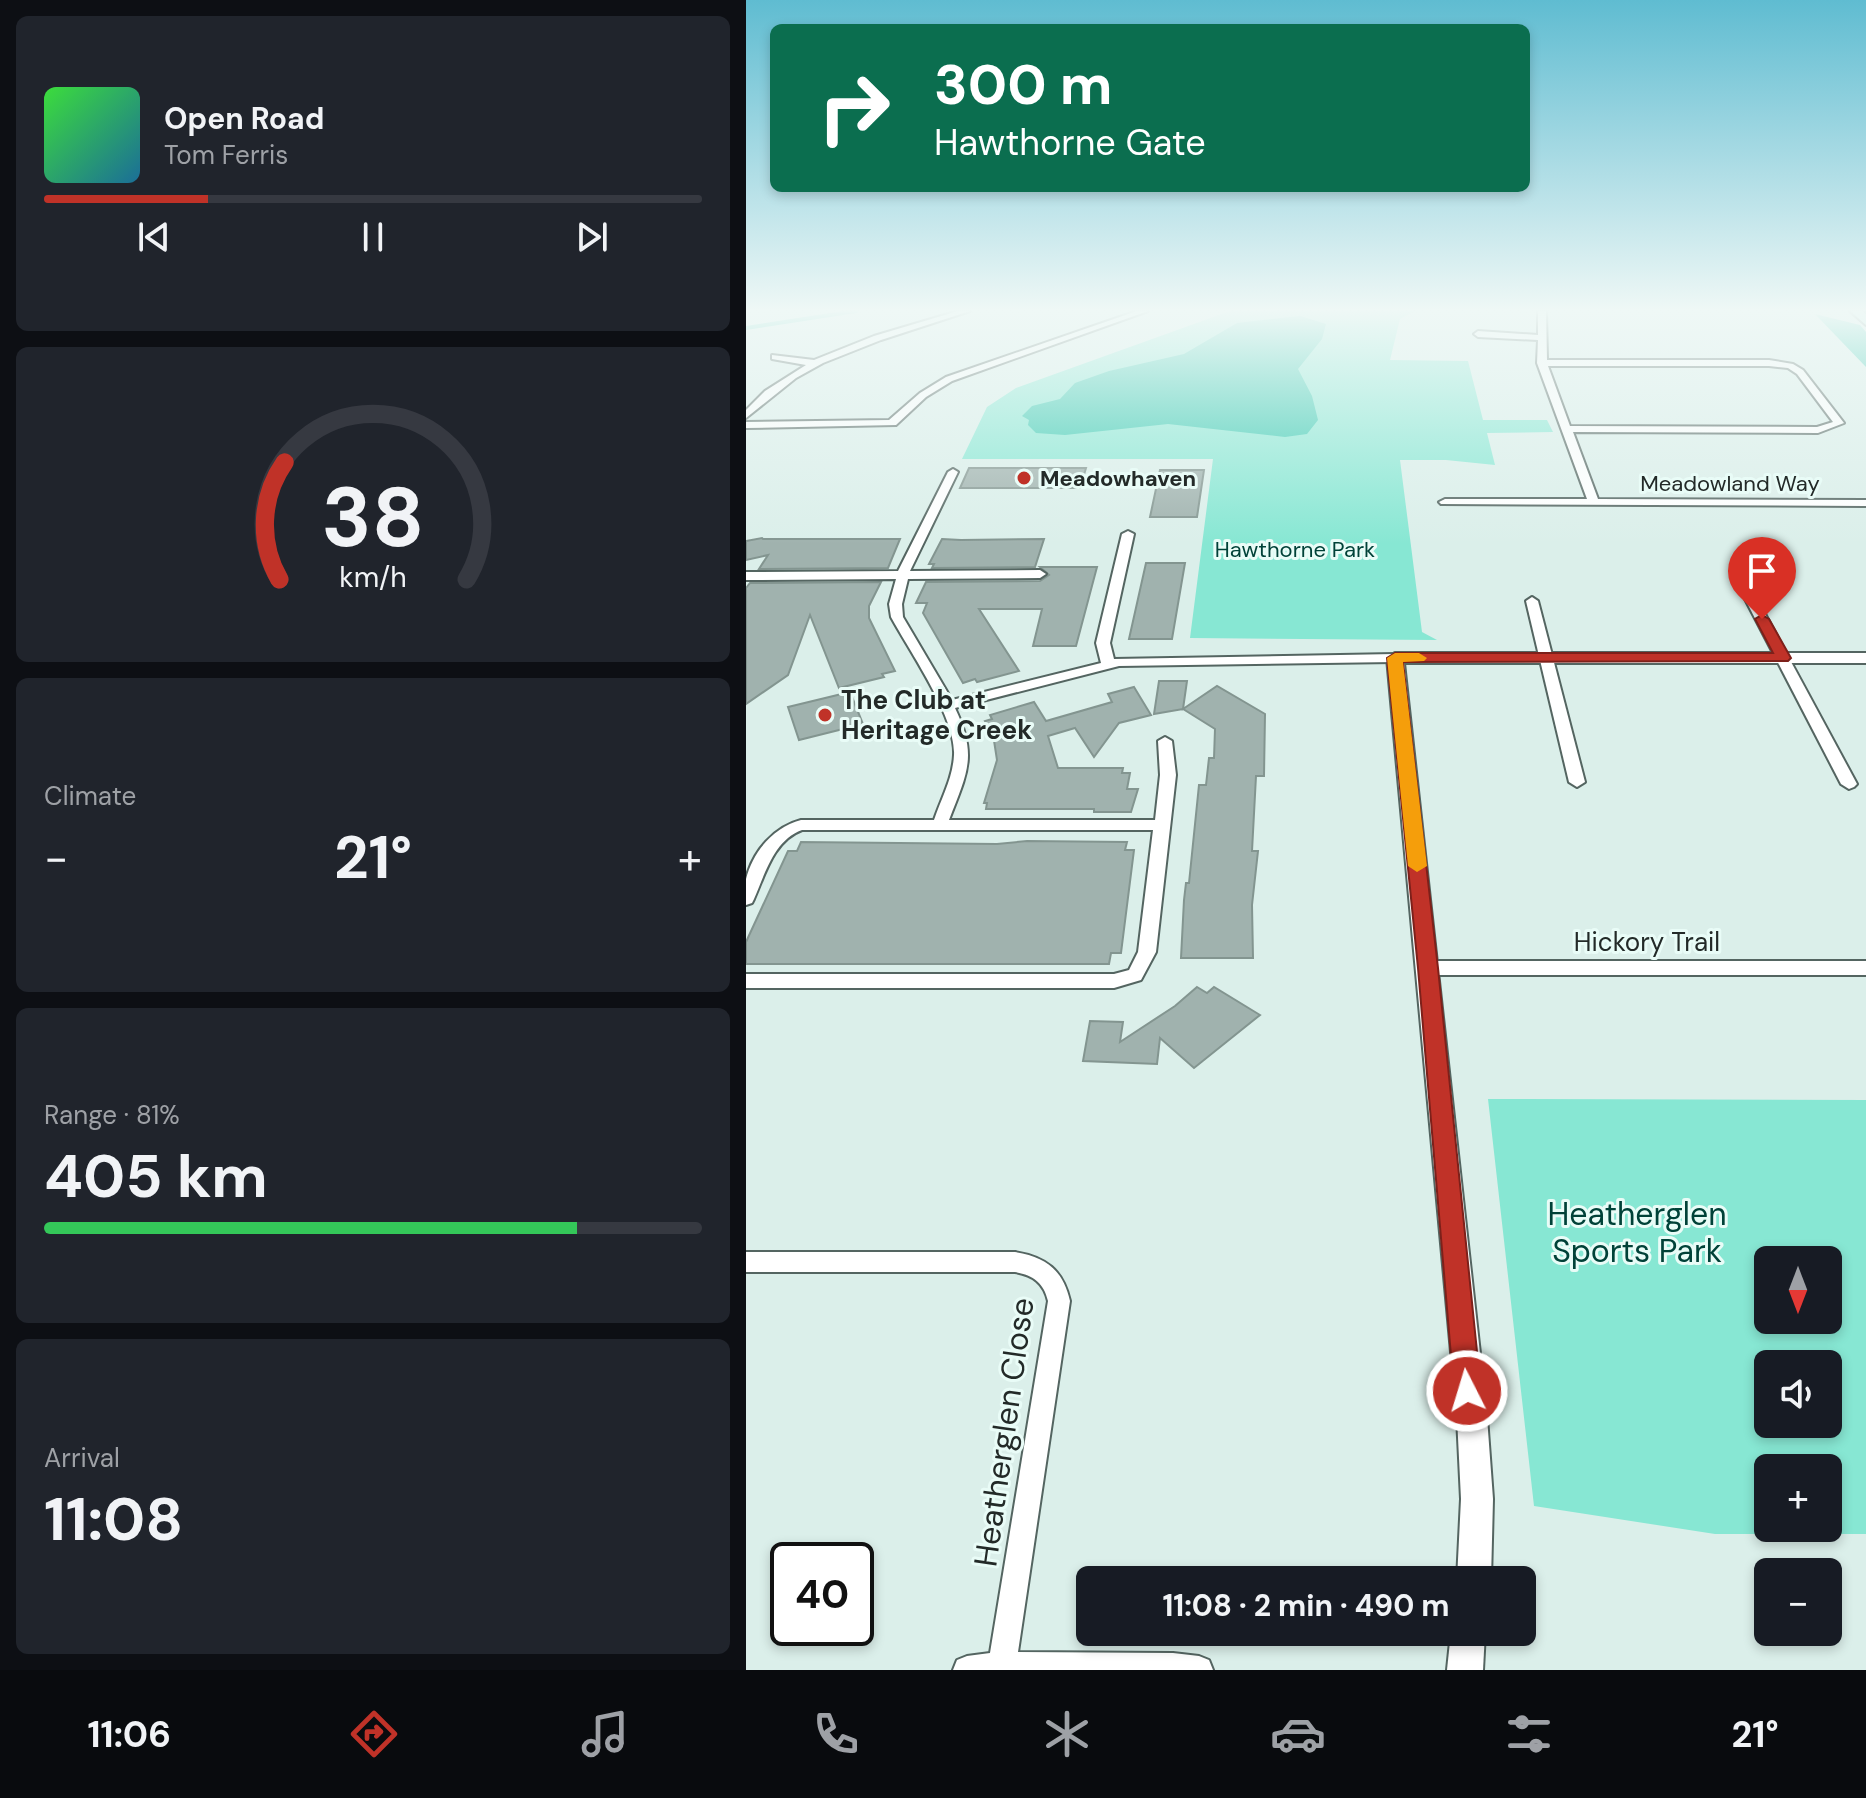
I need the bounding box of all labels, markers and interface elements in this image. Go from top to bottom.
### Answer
text: 300 m [934,48,1112,121]
icon: right [802,56,906,160]
text: Open Road [164,99,324,138]
text: Hawthorne Gate [934,119,1206,166]
text: Tom Ferris [164,138,288,172]
icon: previous [132,215,176,259]
icon: pause [351,215,395,259]
icon: next [570,215,614,259]
text: 38 [322,463,424,572]
place label: Meadowhaven [1040,464,1196,493]
marker: Meadowhaven [1015,469,1033,487]
street label: Meadowland Way [1640,469,1820,498]
park label: Hawthorne Park [1215,535,1375,564]
pin [1728,537,1796,619]
icon: arrive [1740,549,1784,593]
text: km/h [339,559,407,596]
place label: The Club at Heritage Creek [841,683,1032,747]
marker: The Club at Heritage Creek [816,706,834,724]
text: Climate [44,779,136,813]
text: 21° [334,818,412,897]
text: − [44,829,68,887]
text: + [678,829,702,887]
street label: Hickory Trail [1574,925,1720,959]
text: Range · 81% [44,1098,180,1132]
text: 405 km [44,1137,268,1216]
park label: Heatherglen Sports Park [1547,1193,1727,1272]
north arrow [1754,1246,1842,1334]
map controls [1754,1246,1842,1646]
street label: Heatherglen Close [964,1295,1044,1569]
position arrow [1425,1349,1509,1433]
button: sound [1754,1350,1842,1438]
text: Arrival [44,1441,120,1475]
button: + [1754,1454,1842,1542]
text: 11:08 [44,1480,183,1559]
speed limit sign: 40 [770,1542,874,1646]
button: − [1754,1558,1842,1646]
text: 11:08 · 2 min · 490 m [1162,1586,1450,1625]
icon: directions [346,1706,402,1762]
icon: music [577,1706,633,1762]
icon: phone [808,1706,864,1762]
icon: climate [1039,1706,1095,1762]
icon: car [1270,1706,1326,1762]
icon: filters [1501,1706,1557,1762]
text: 11:06 [87,1711,171,1758]
text: 21° [1732,1711,1779,1758]

